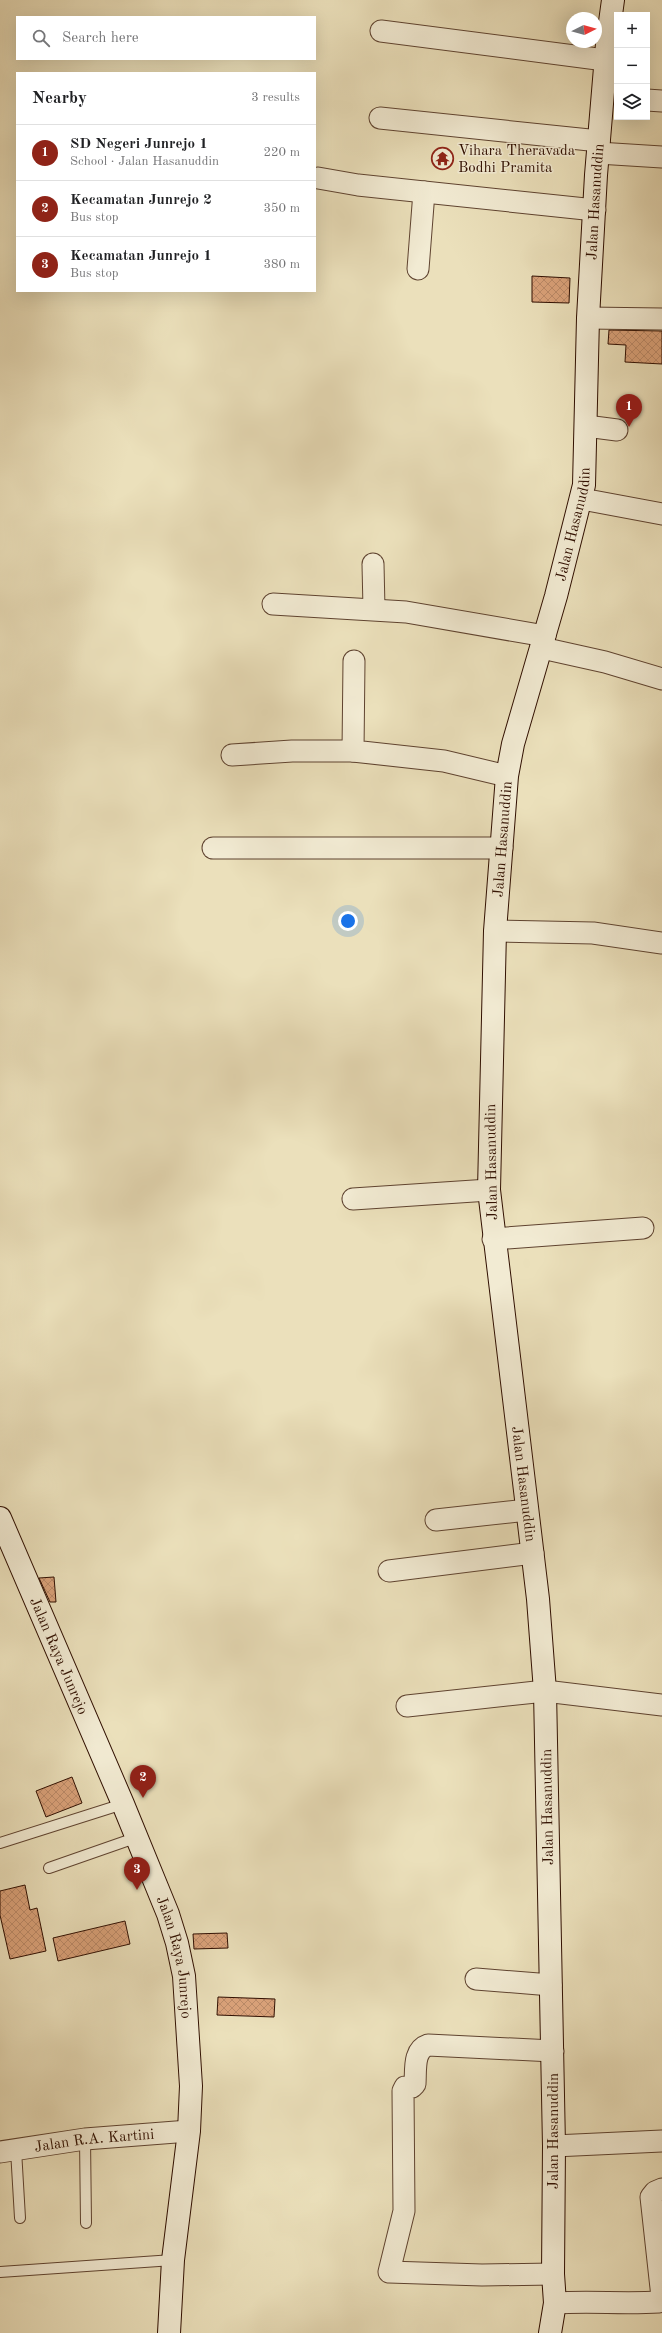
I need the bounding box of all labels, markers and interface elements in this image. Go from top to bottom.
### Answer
north arrow [566,12,602,48]
map controls [614,12,650,120]
button: + [614,12,650,48]
search box [16,16,316,60]
icon: search [30,27,52,49]
text: Search here [62,31,139,46]
button: − [614,48,650,84]
button: layers [614,84,650,120]
text: Nearby [32,90,87,107]
text: 3 results [251,91,300,104]
text: SD Negeri Junrejo 1 [70,137,208,152]
street label: Jalan Hasanuddin [585,143,608,260]
place label: Vihara Theravada Bodhi Pramita [458,144,576,176]
text: 1 [41,146,49,159]
text: 220 m [263,146,300,159]
temple icon: Vihara Theravada Bodhi Pramita [429,146,455,172]
text: School · Jalan Hasanuddin [70,155,219,168]
text: Kecamatan Junrejo 2 [70,193,212,208]
text: 2 [41,202,49,215]
text: 350 m [263,202,300,215]
text: Bus stop [70,211,119,224]
text: Kecamatan Junrejo 1 [70,249,212,264]
text: 3 [41,258,49,271]
text: 380 m [263,258,300,271]
text: Bus stop [70,267,119,280]
pin: 1 [616,394,642,427]
street label: Jalan Hasanuddin [554,467,593,583]
street label: Jalan Hasanuddin [492,781,516,898]
your location [338,911,358,931]
street label: Jalan Hasanuddin [484,1104,501,1220]
street label: Jalan Hasanuddin [508,1426,537,1543]
street label: Jalan Raya Junrejo [26,1596,90,1717]
street label: Jalan Hasanuddin [540,1749,557,1865]
pin: 2 [130,1765,156,1798]
pin: 3 [124,1857,150,1890]
street label: Jalan Raya Junrejo [152,1894,193,2019]
street label: Jalan Hasanuddin [547,2073,562,2189]
street label: Jalan R.A. Kartini [33,2128,155,2156]

